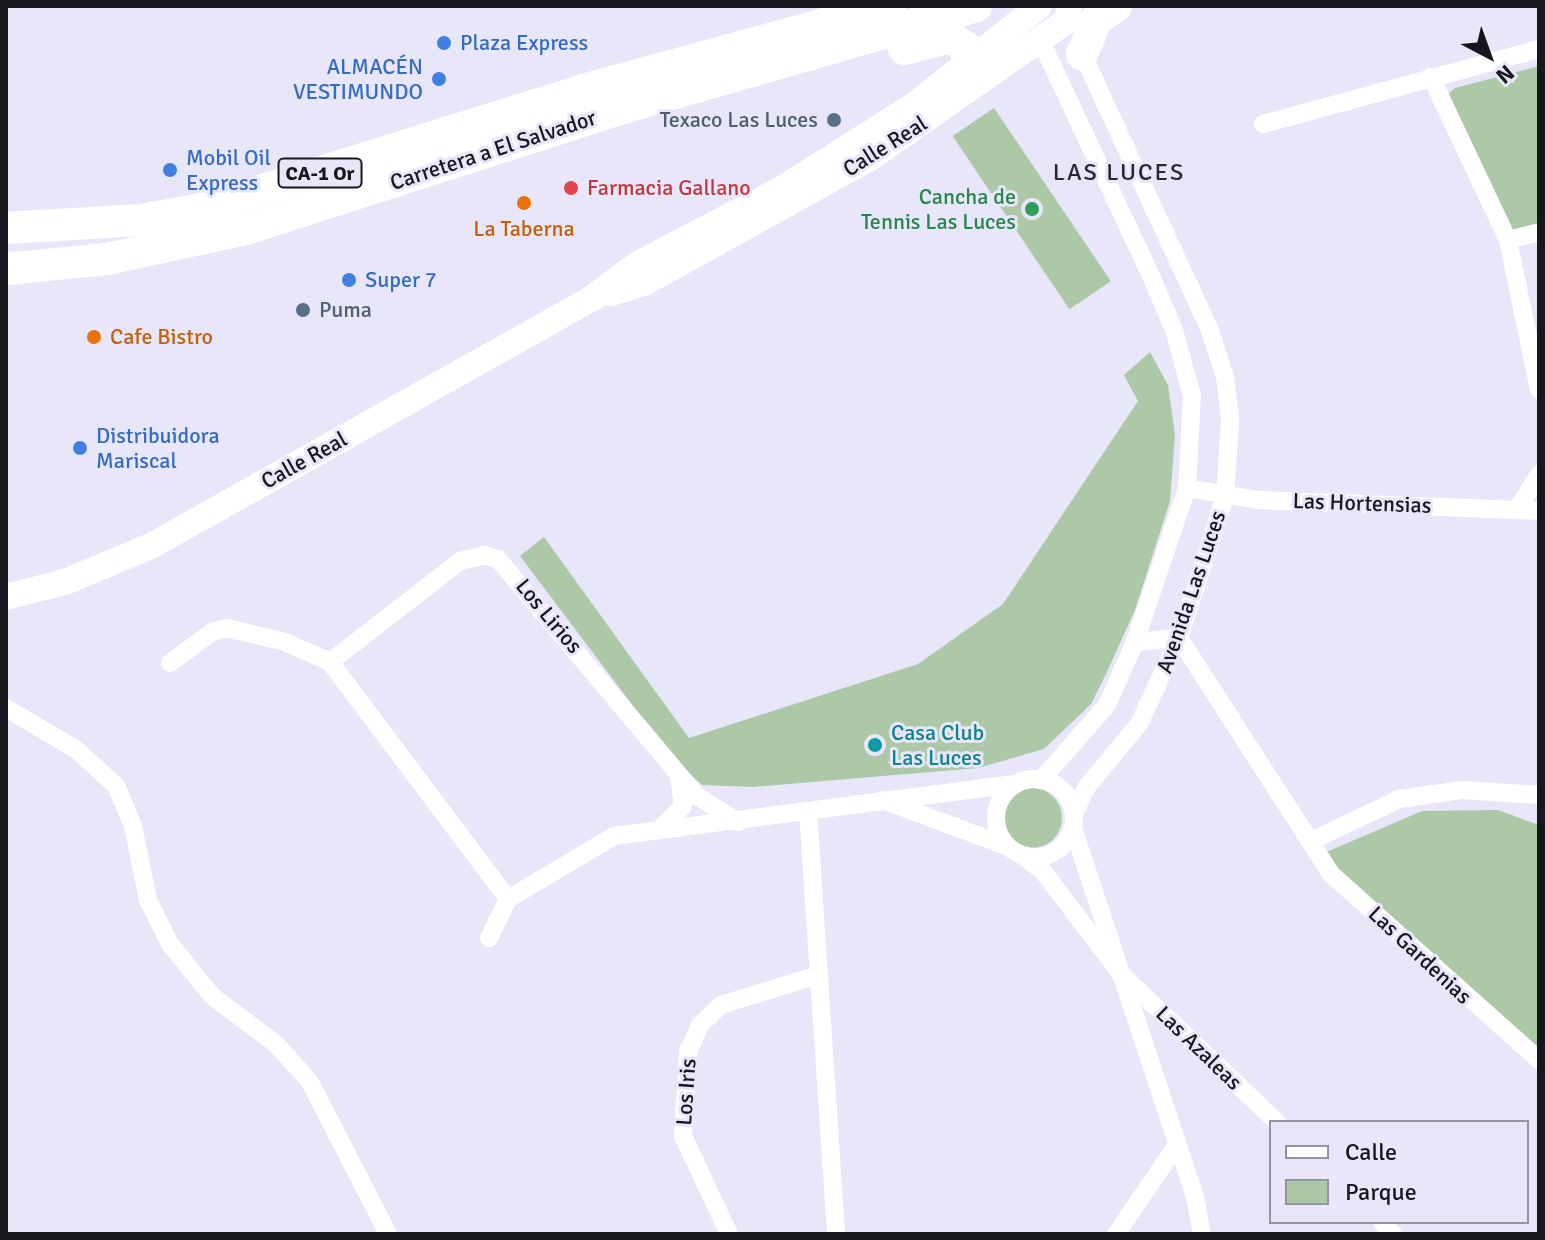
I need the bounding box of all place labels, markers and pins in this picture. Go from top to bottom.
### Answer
place label: Plaza Express [460,30,588,56]
marker: Plaza Express [435,34,453,52]
place label: ALMACÉN VESTIMUNDO [293,53,423,104]
marker: ALMACÉN VESTIMUNDO [430,70,448,88]
place label: Texaco Las Luces [660,107,818,133]
marker: Texaco Las Luces [825,111,843,129]
place label: Mobil Oil Express [186,144,271,196]
marker: Mobil Oil Express [161,161,179,179]
place label: Farmacia Gallano [587,175,751,201]
marker: Farmacia Gallano [562,179,580,197]
place label: Cancha de Tennis Las Luces [861,183,1016,234]
marker: La Taberna [515,194,533,212]
marker: Cancha de Tennis Las Luces [1023,200,1041,218]
place label: La Taberna [473,216,575,242]
place label: Super 7 [365,267,437,293]
marker: Super 7 [340,271,358,289]
place label: Puma [319,297,372,323]
marker: Puma [294,301,312,319]
place label: Cafe Bistro [110,324,213,350]
marker: Cafe Bistro [85,328,103,346]
place label: Distribuidora Mariscal [96,422,220,474]
marker: Distribuidora Mariscal [71,439,89,457]
place label: Casa Club Las Luces [891,719,984,770]
marker: Casa Club Las Luces [866,736,884,754]

